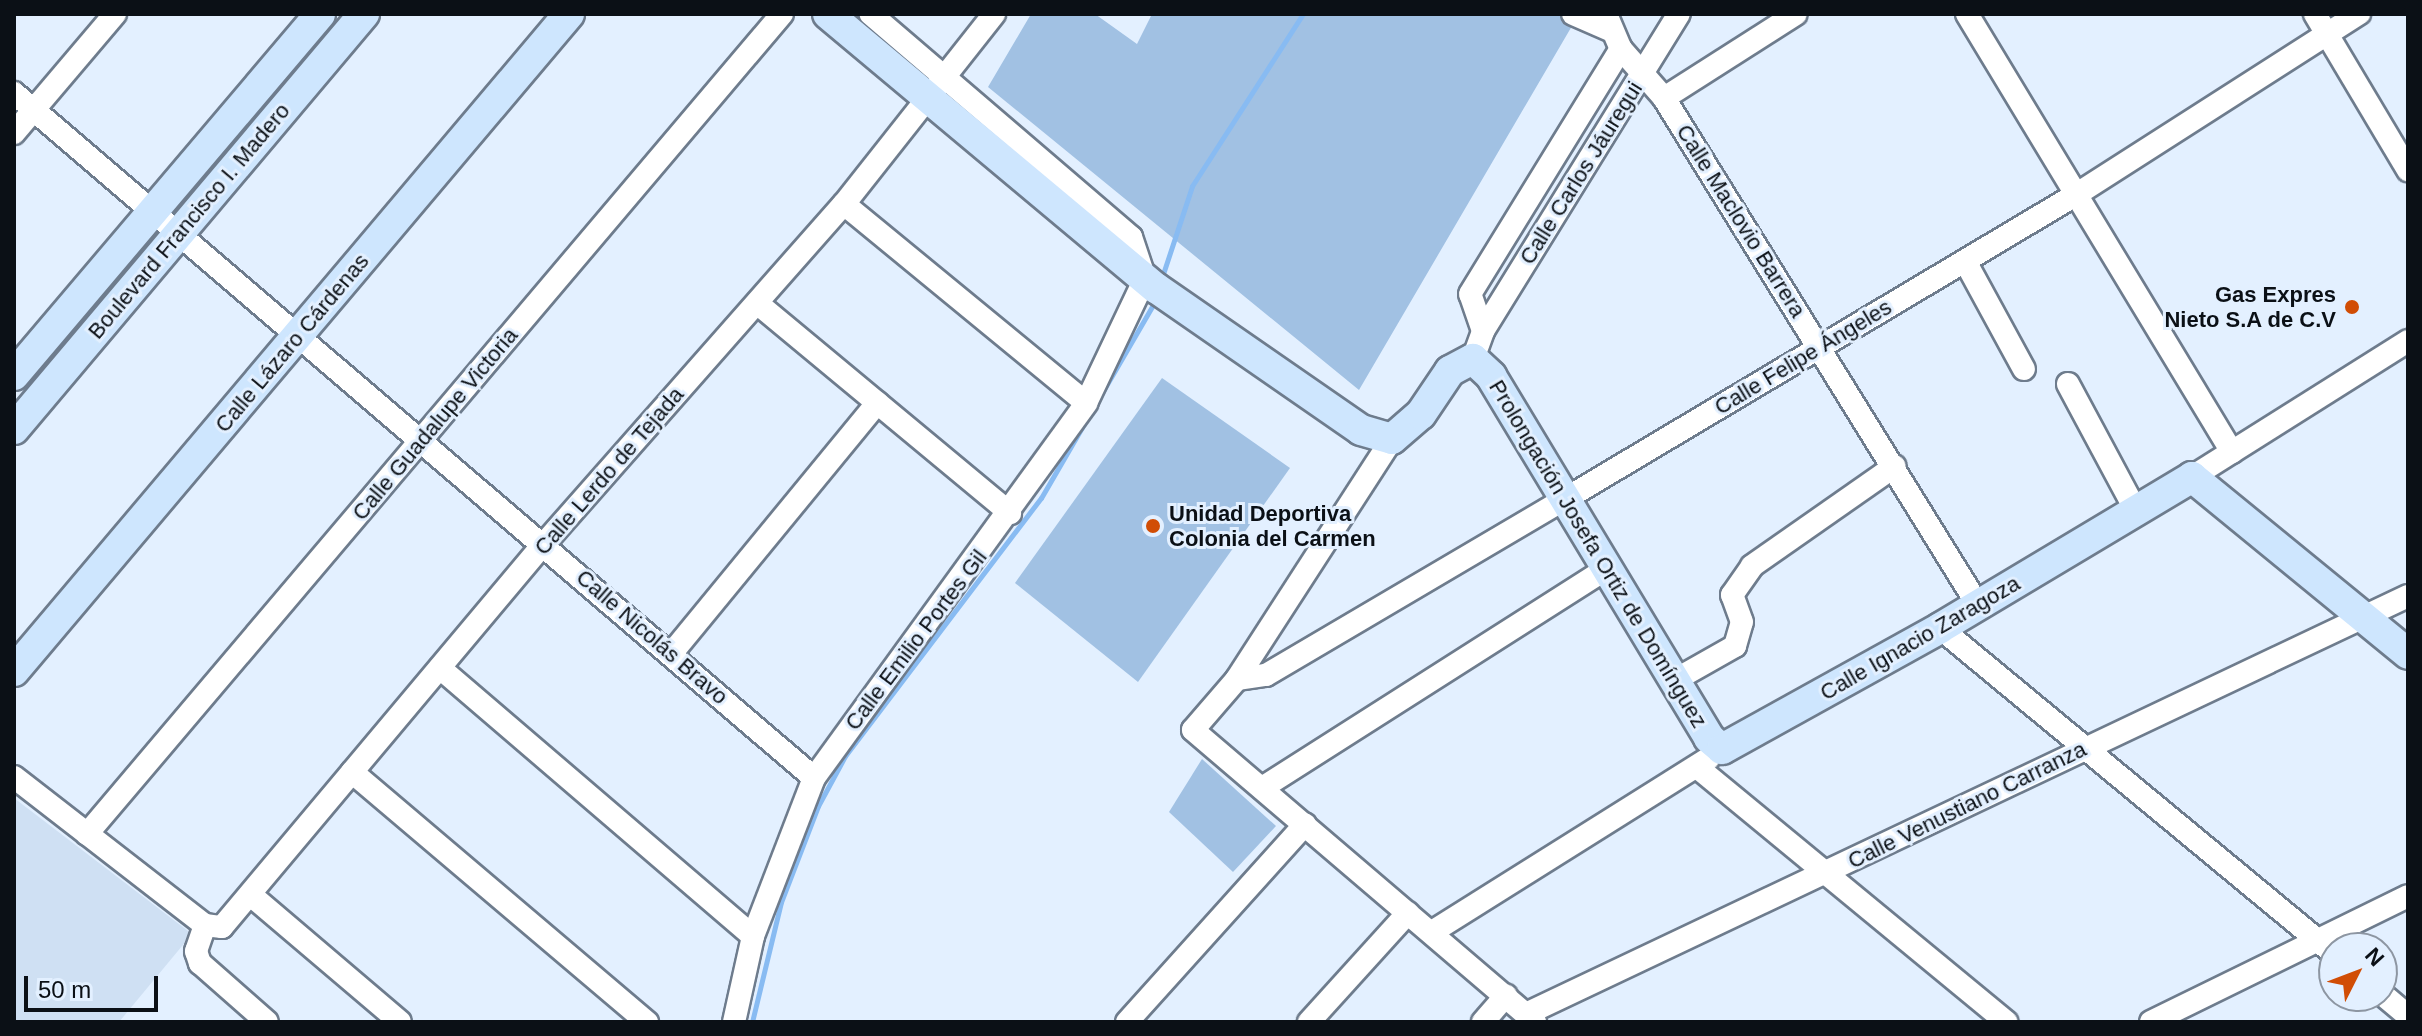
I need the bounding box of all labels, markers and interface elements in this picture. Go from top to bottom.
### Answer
street label: Calle Carlos Jáuregui [1514,77,1648,269]
street label: Boulevard Francisco I. Madero [83,98,295,344]
street label: Calle Maclovio Barrera [1671,120,1811,322]
street label: Calle Lázaro Cárdenas [210,248,374,438]
place label: Gas Expres Nieto S.A de C.V [2164,281,2336,332]
street label: Calle Felipe Ángeles [1710,294,1896,420]
marker: Gas Expres Nieto S.A de C.V [2343,298,2361,316]
street label: Calle Guadalupe Victoria [347,322,523,526]
street label: Prolongación Josefa Ortiz de Domínguez [1483,375,1713,733]
street label: Calle Lerdo de Tejada [529,382,689,560]
place label: Unidad Deportiva Colonia del Carmen [1169,500,1376,552]
marker: Unidad Deportiva Colonia del Carmen [1144,517,1162,535]
street label: Calle Emilio Portes Gil [840,545,992,735]
street label: Calle Nicolás Bravo [571,564,733,710]
street label: Calle Ignacio Zaragoza [1815,570,2025,706]
street label: Calle Venustiano Carranza [1844,736,2090,874]
north arrow [2318,932,2398,1012]
text: N [2360,943,2389,971]
scale bar [28,960,162,1010]
text: 50 m [38,976,91,1003]

